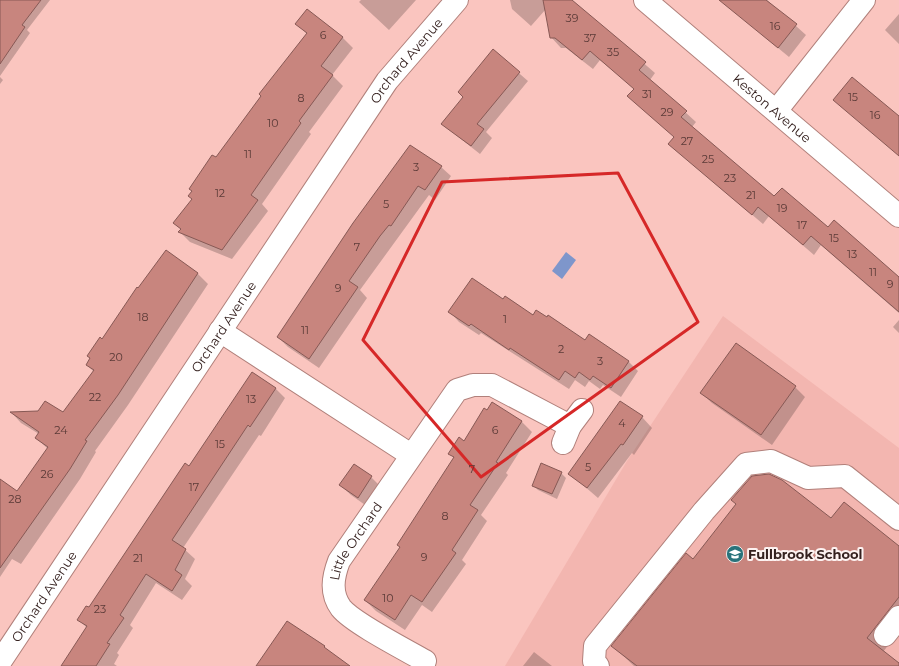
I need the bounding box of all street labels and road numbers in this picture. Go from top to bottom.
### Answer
street label: Orchard Avenue [366,14,446,106]
street label: Keston Avenue [730,70,815,146]
street label: Orchard Avenue [187,278,260,375]
street label: Little Orchard [326,499,385,582]
street label: Orchard Avenue [8,548,80,645]

